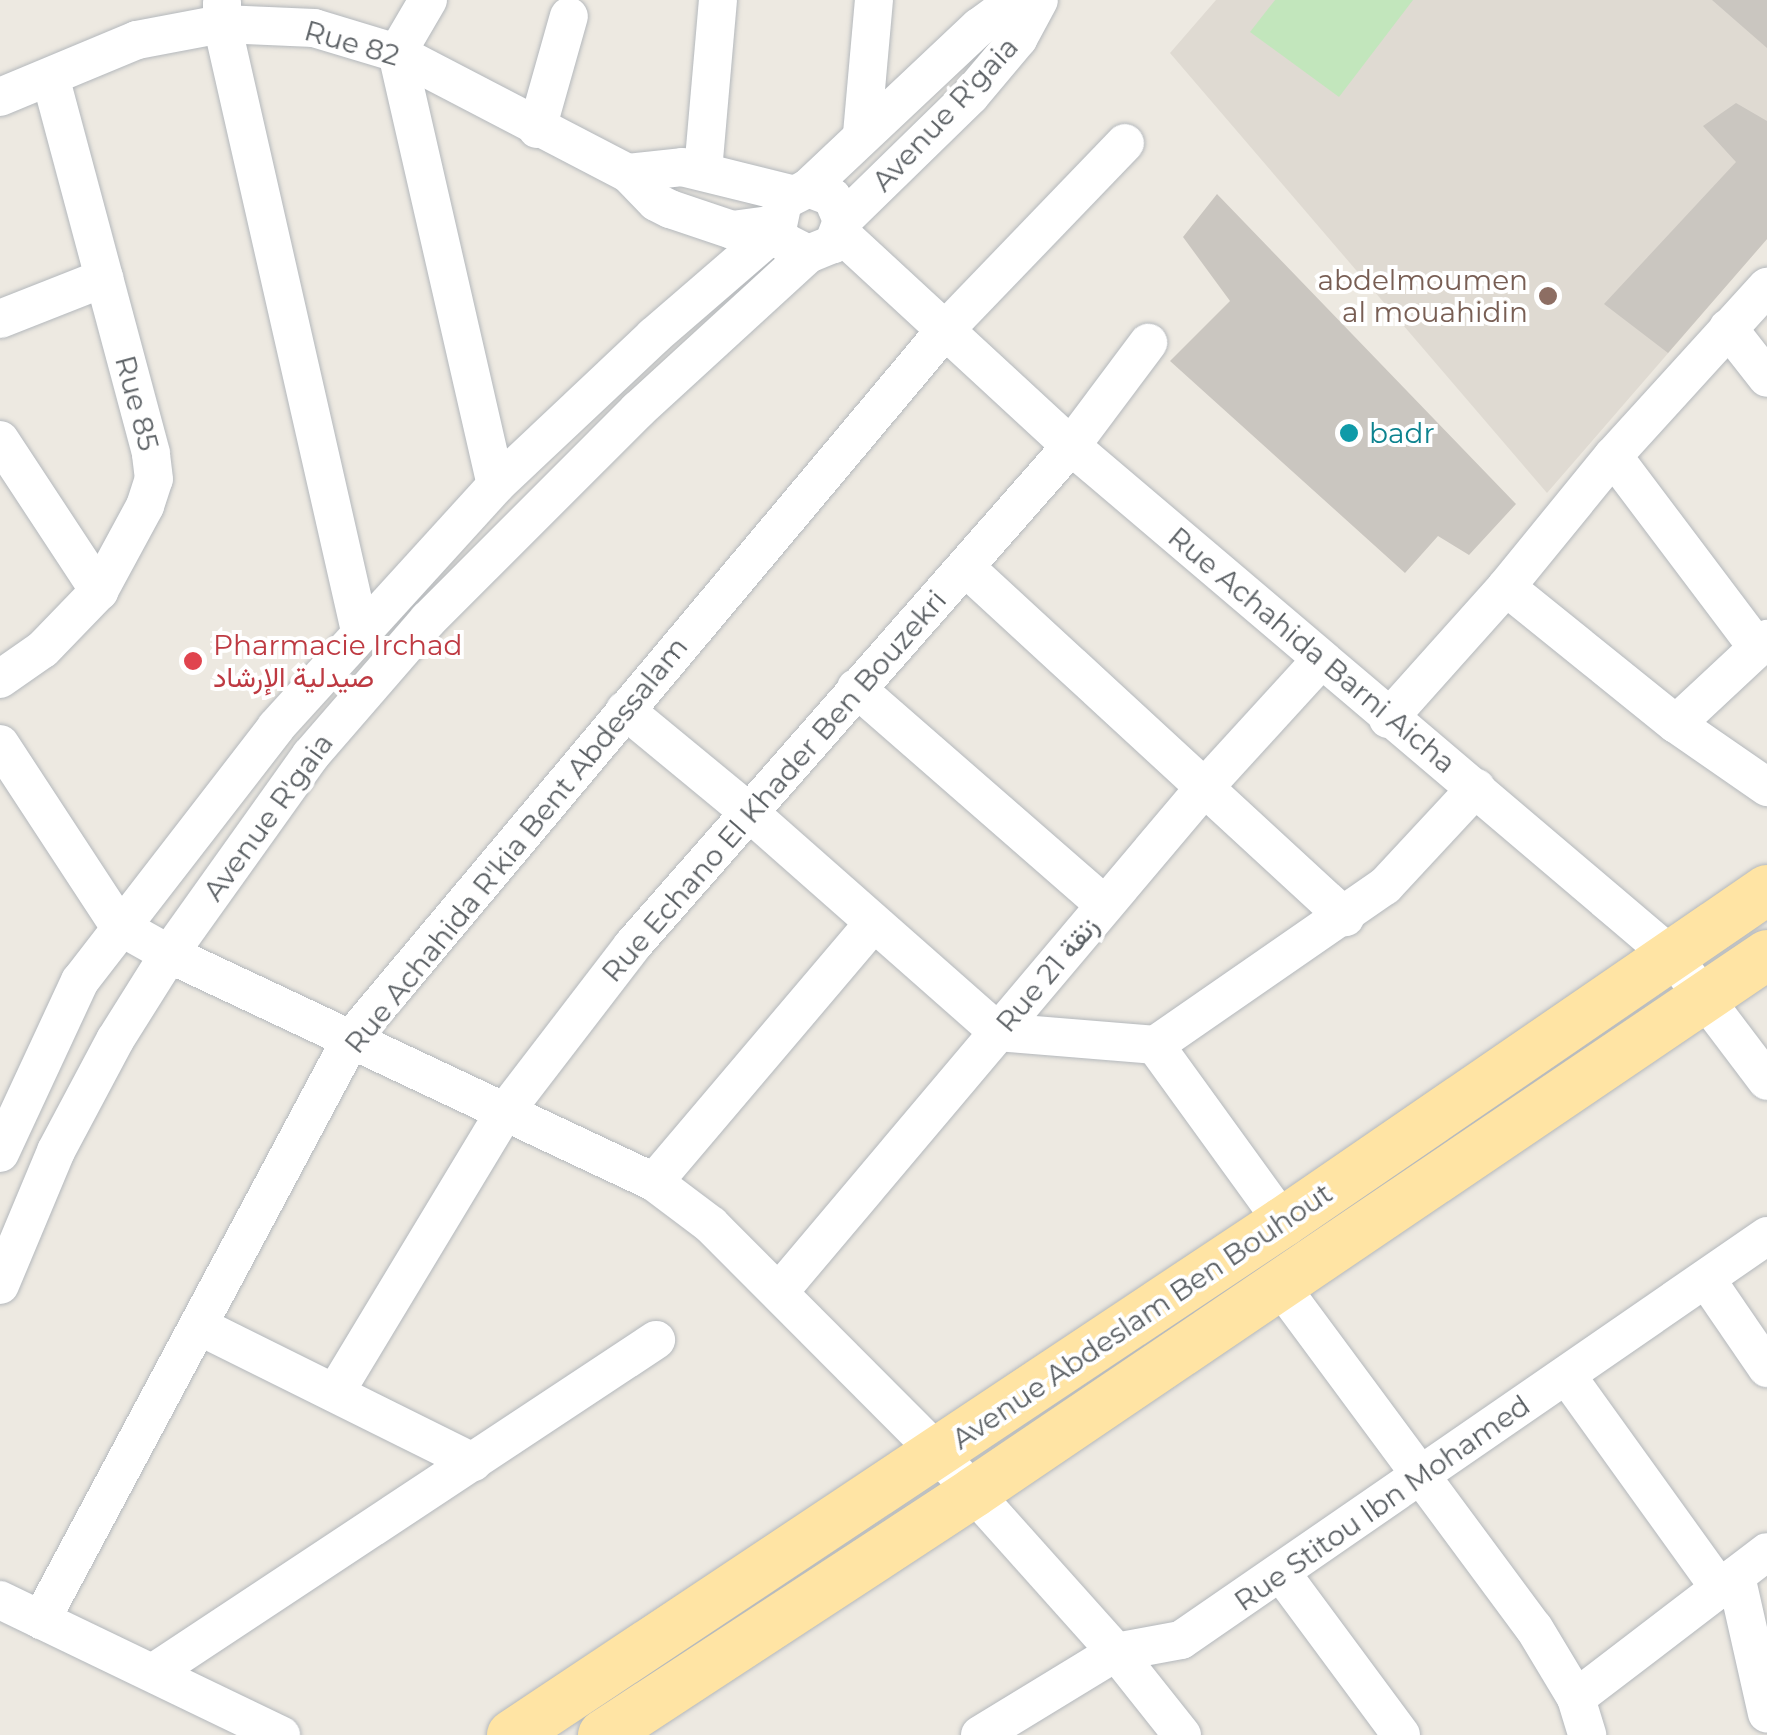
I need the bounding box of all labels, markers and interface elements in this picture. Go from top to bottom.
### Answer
street label: Rue 82 [301,13,403,73]
street label: Avenue R'gaia [865,30,1025,198]
place label: abdelmoumen al mouahidin [1317,263,1528,329]
marker: abdelmoumen al mouahidin [1537,285,1559,307]
street label: Rue 85 [108,352,166,454]
place label: badr [1369,416,1435,450]
marker: badr [1338,422,1360,444]
street label: Rue Achahida Barni Aicha [1162,520,1462,780]
street label: Rue Echano El Khader Ben Bouzekri [595,583,953,989]
place label: Pharmacie Irchad صيدلية الإرشاد [213,628,462,694]
street label: Rue Achahida R'kia Bent Abdessalam [337,630,695,1060]
marker: Pharmacie Irchad صيدلية الإرشاد [182,650,204,672]
street label: Avenue R'gaia [196,727,340,907]
street label: Rue 21 زنقة [989,909,1105,1039]
street label: Avenue Abdeslam Ben Bouhout [946,1176,1338,1456]
street label: Rue Stitou Ibn Mohamed [1228,1388,1536,1618]

